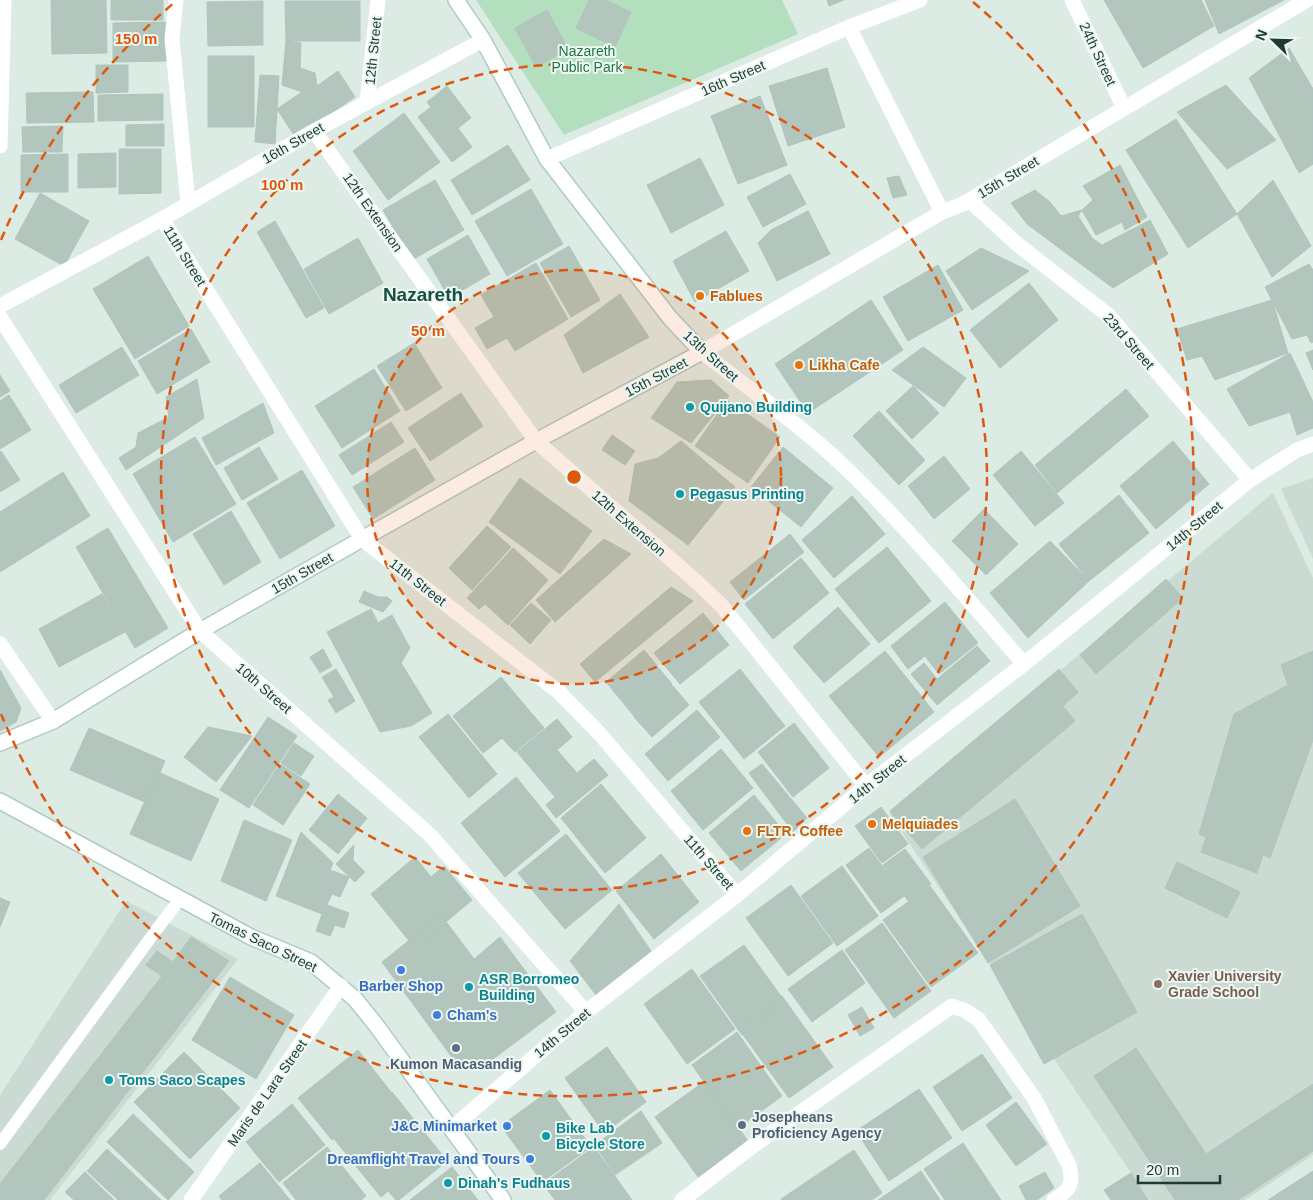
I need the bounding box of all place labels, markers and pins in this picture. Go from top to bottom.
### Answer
place label: Fablues [710,288,763,304]
marker: Fablues [694,290,706,302]
place label: Likha Cafe [809,357,880,373]
marker: Likha Cafe [793,359,805,371]
place label: Quijano Building [700,399,812,415]
marker: Quijano Building [684,401,696,413]
centre of rings [565,468,583,486]
place label: Pegasus Printing [690,486,804,502]
marker: Pegasus Printing [674,488,686,500]
place label: Melquiades [882,816,958,832]
marker: Melquiades [866,818,878,830]
place label: FLTR. Coffee [757,823,843,839]
marker: FLTR. Coffee [741,825,753,837]
marker: Barber Shop [395,964,407,976]
place label: Xavier University Grade School [1168,968,1282,1000]
place label: ASR Borromeo Building [479,971,579,1003]
place label: Barber Shop [359,978,443,994]
marker: Xavier University Grade School [1152,978,1164,990]
marker: ASR Borromeo Building [463,981,475,993]
place label: Cham's [447,1007,497,1023]
marker: Cham's [431,1009,443,1021]
marker: Kumon Macasandig [450,1042,462,1054]
place label: Kumon Macasandig [390,1056,522,1072]
place label: Toms Saco Scapes [119,1072,246,1088]
marker: Toms Saco Scapes [103,1074,115,1086]
place label: Josepheans Proficiency Agency [752,1109,882,1141]
place label: J&C Minimarket [391,1118,497,1134]
marker: Josepheans Proficiency Agency [736,1119,748,1131]
marker: J&C Minimarket [501,1120,513,1132]
place label: Bike Lab Bicycle Store [556,1120,645,1152]
marker: Bike Lab Bicycle Store [540,1130,552,1142]
place label: Dreamflight Travel and Tours [327,1151,520,1167]
marker: Dreamflight Travel and Tours [524,1153,536,1165]
place label: Dinah's Fudhaus [458,1175,570,1191]
marker: Dinah's Fudhaus [442,1177,454,1189]

